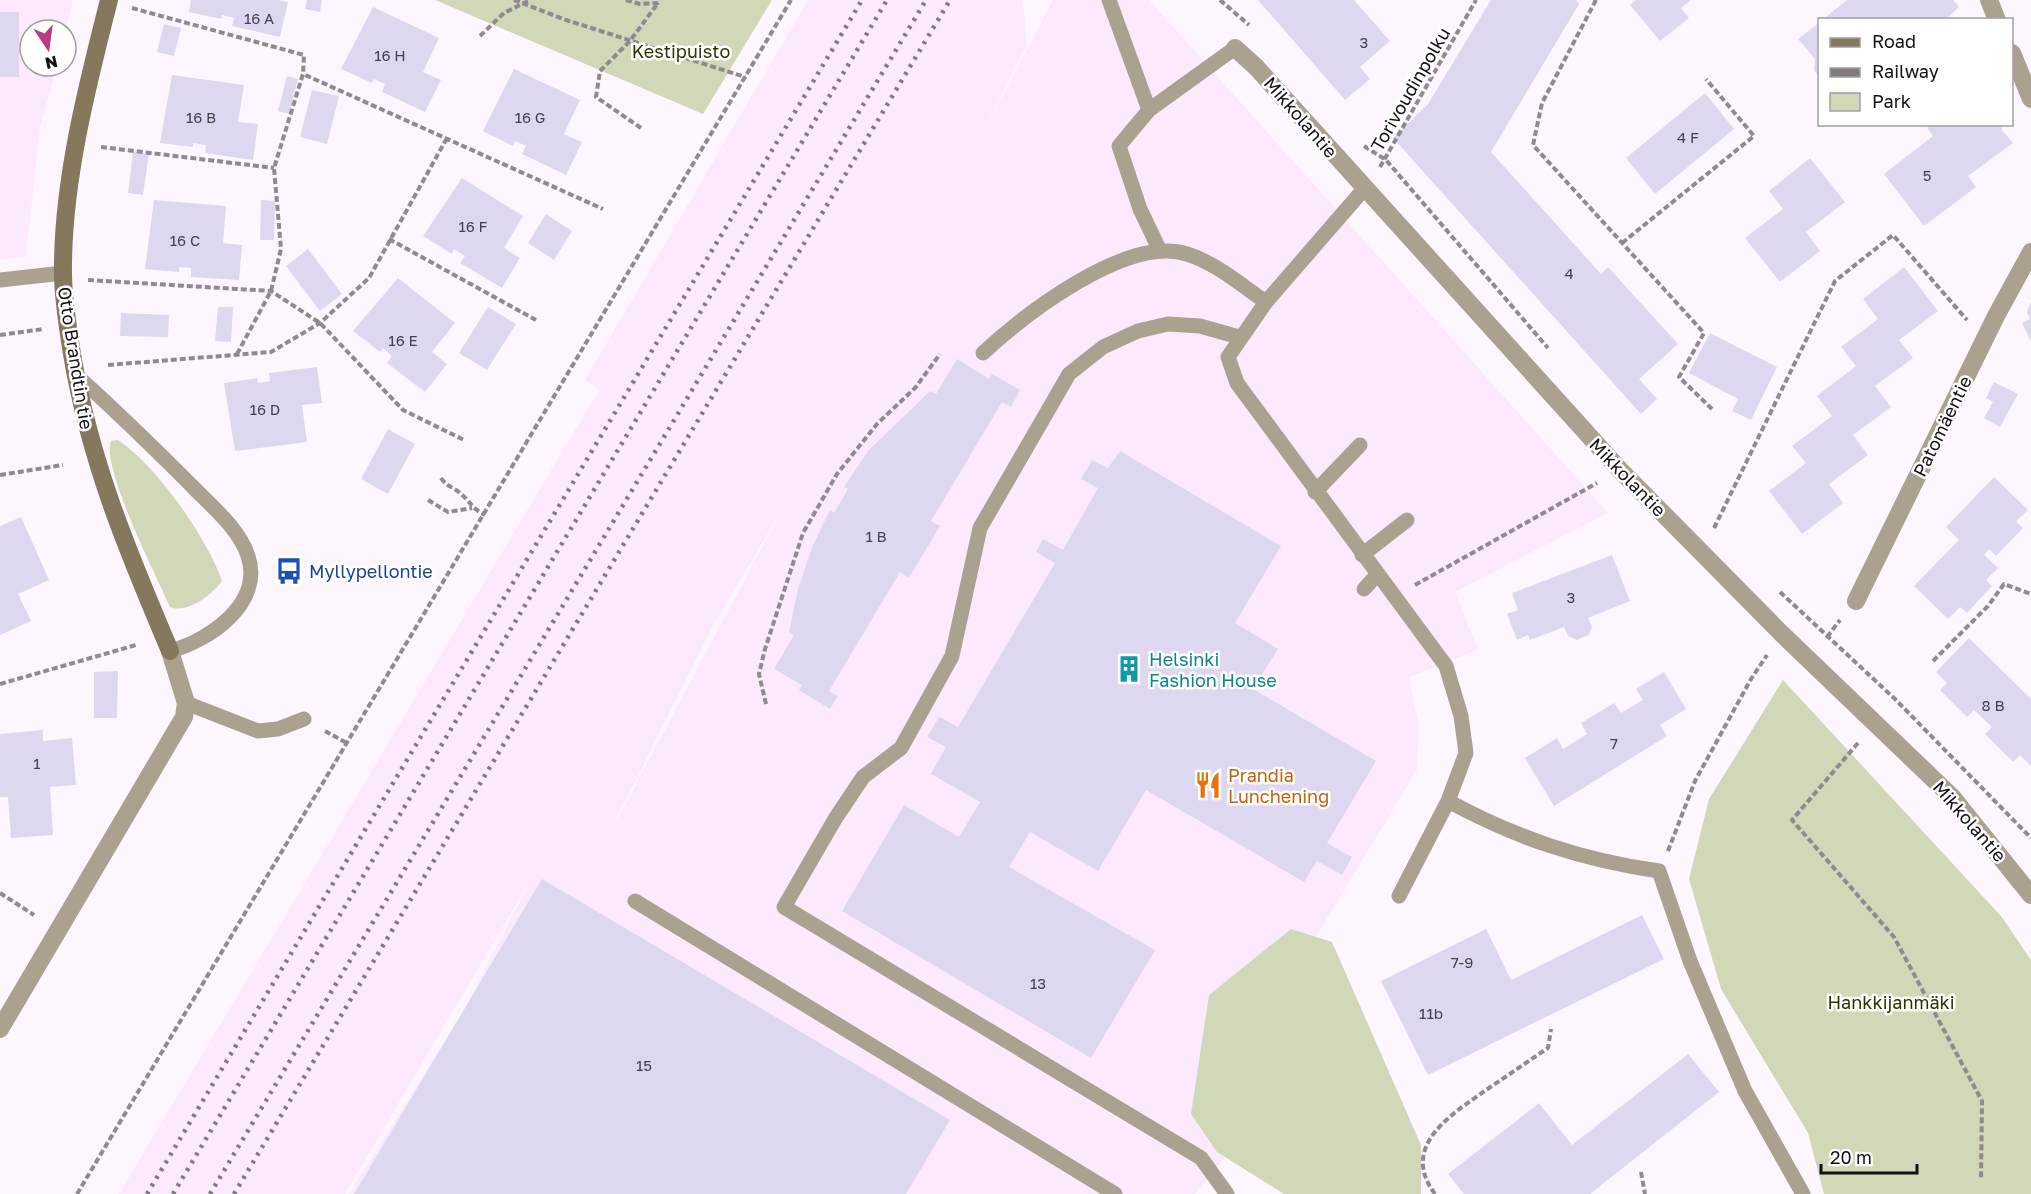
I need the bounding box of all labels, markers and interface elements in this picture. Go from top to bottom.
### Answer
house number: 16 A [244,9,274,27]
north arrow [18,18,78,78]
legend [1818,18,2013,126]
street label: Torivoudinpolku [1366,23,1454,155]
text: Road [1872,30,1916,52]
house number: 3 [1360,33,1368,51]
park label: Kestipuisto [632,40,730,62]
house number: 16 H [374,46,406,64]
text: N [43,52,60,74]
text: Railway [1872,60,1939,82]
street label: Mikkolantie [1260,72,1342,162]
text: Park [1872,90,1911,112]
house number: 16 B [186,108,216,126]
house number: 16 G [515,108,545,126]
house number: 4 F [1677,128,1699,146]
house number: 5 [1923,166,1931,184]
house number: 16 F [458,217,488,235]
house number: 16 C [170,231,200,249]
house number: 4 [1564,264,1574,282]
street label: Otto Brandtin tie [54,285,98,431]
house number: 16 E [388,331,418,349]
street label: Patomäentie [1908,372,1976,480]
house number: 16 D [250,400,280,418]
street label: Mikkolantie [1585,433,1671,521]
house number: 1 B [865,527,887,545]
bus stop icon: Myllypellontie [274,556,304,586]
place label: Myllypellontie [309,560,433,582]
house number: 3 [1567,588,1575,606]
place label: Helsinki Fashion House [1149,648,1277,691]
building icon: Helsinki Fashion House [1114,654,1144,684]
house number: 8 B [1982,696,2004,714]
house number: 7 [1610,734,1618,752]
house number: 1 [33,754,41,772]
place label: Prandia Lunchening [1228,764,1329,807]
restaurant icon: Prandia Lunchening [1193,770,1223,800]
street label: Mikkolantie [1929,776,2011,866]
house number: 7-9 [1451,953,1473,971]
house number: 13 [1030,974,1046,992]
park label: Hankkijanmäki [1827,991,1955,1013]
house number: 11b [1419,1004,1443,1022]
house number: 15 [636,1056,652,1074]
scale bar [1821,1137,1917,1175]
text: 20 m [1830,1146,1872,1168]

